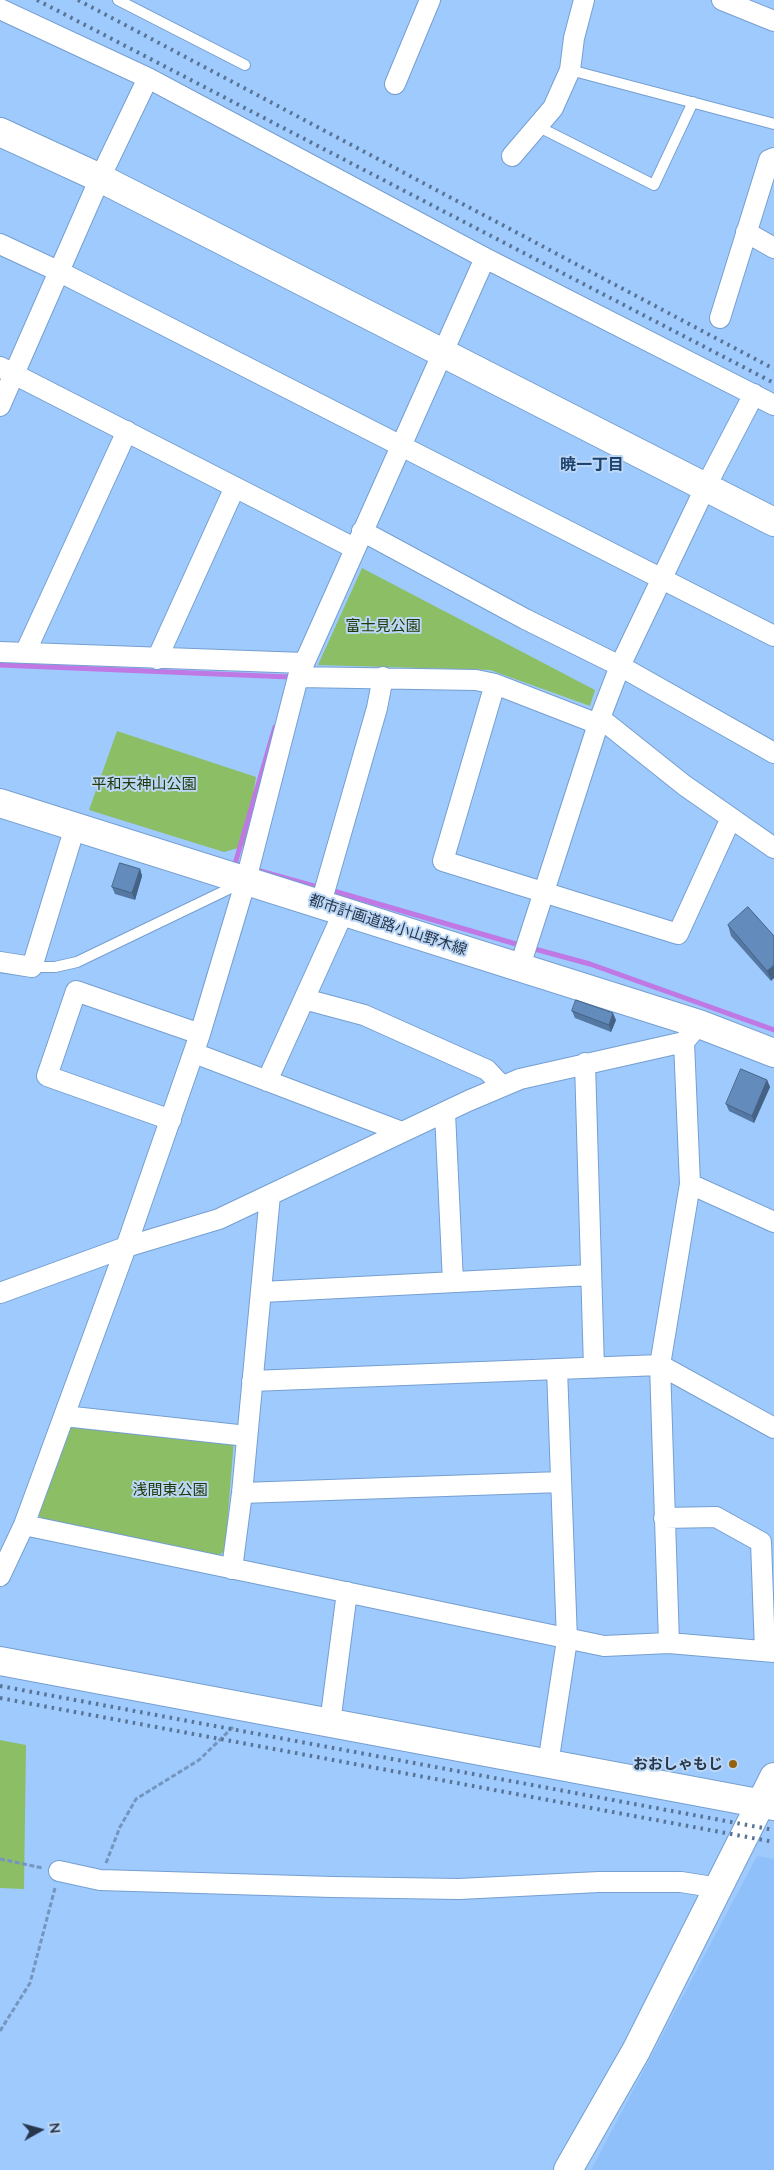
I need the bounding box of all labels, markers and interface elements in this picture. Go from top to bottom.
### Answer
district label: 暁一丁目 [560,455,624,475]
park label: 富士見公園 [346,617,420,635]
park label: 平和天神山公園 [92,775,196,793]
street label: 都市計画道路小山野木線 [307,891,469,959]
park label: 浅間東公園 [133,1481,207,1499]
place label: おおしゃもじ [633,1755,723,1773]
marker: おおしゃもじ [727,1758,739,1770]
north arrow [15,2105,65,2155]
text: N [46,2122,64,2134]

